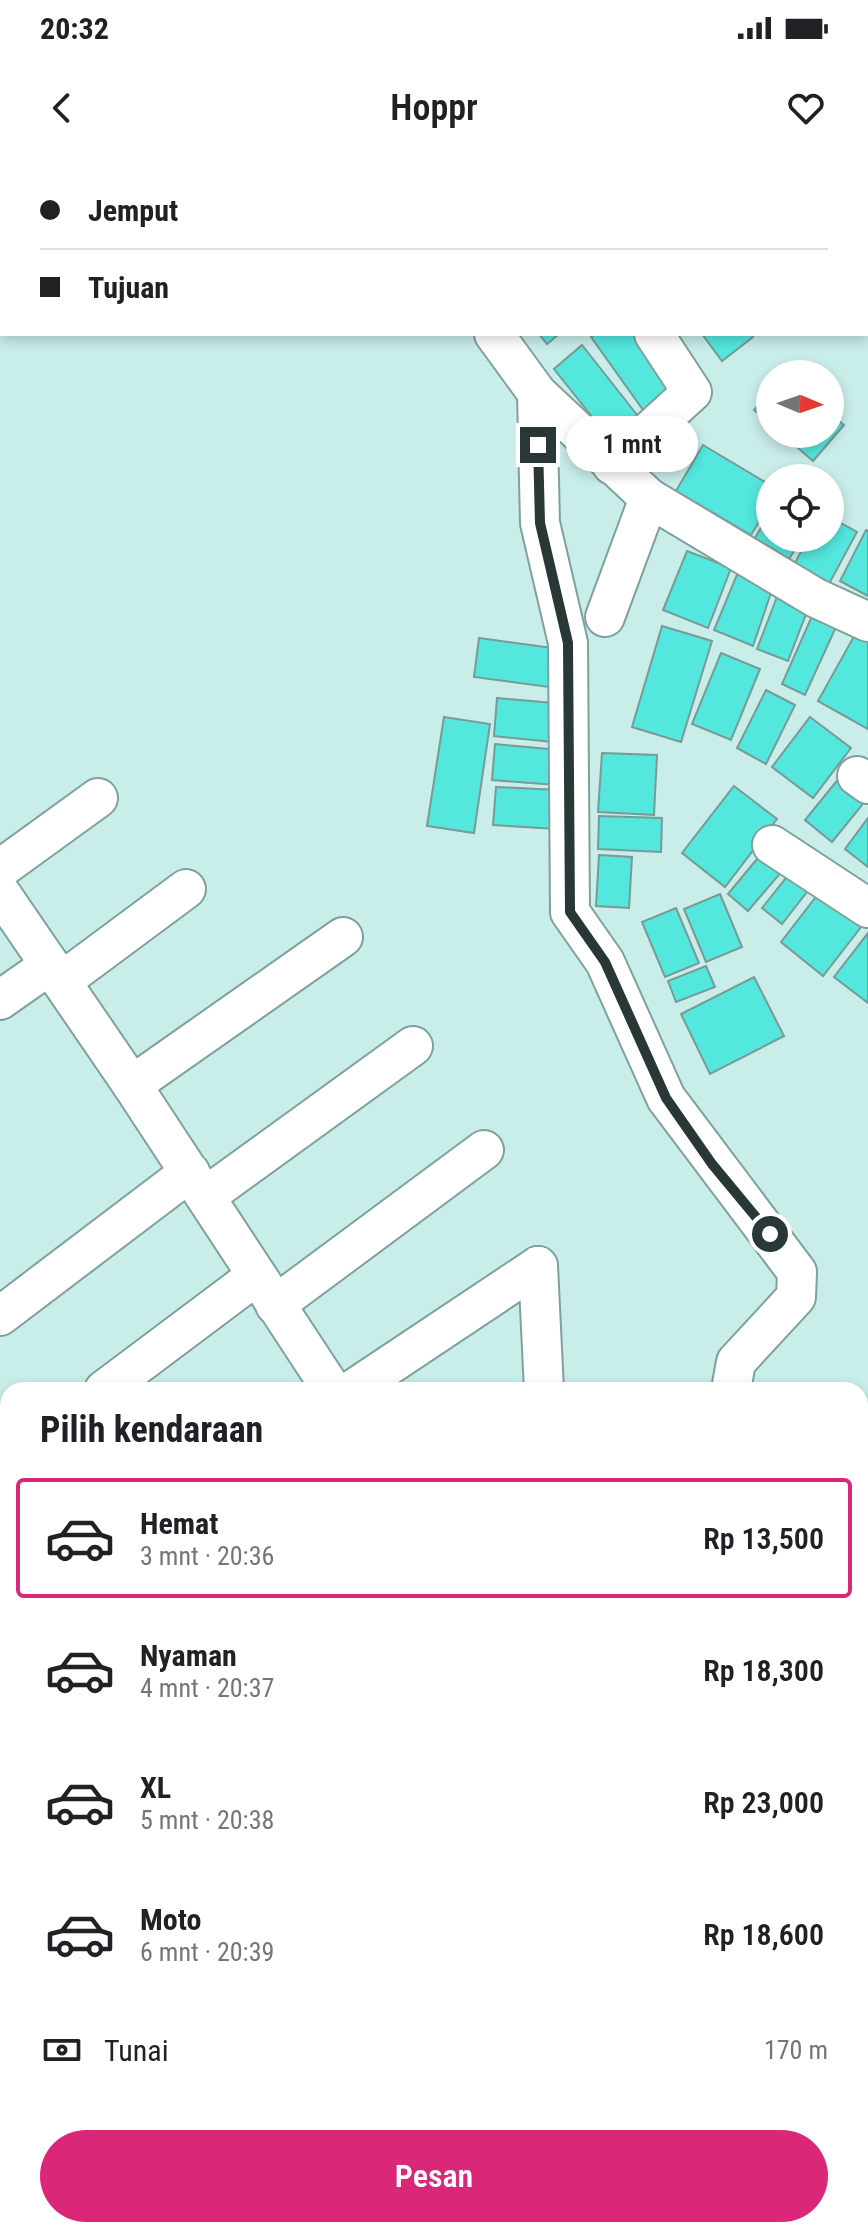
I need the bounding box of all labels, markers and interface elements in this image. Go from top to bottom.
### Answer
text: 20:32 [40,11,109,46]
icon: back [40,86,84,130]
icon: heart [784,86,828,130]
text: Hoppr [390,87,478,129]
text: Jemput [88,193,178,228]
text: Tujuan [88,270,169,305]
north arrow [756,360,844,448]
map controls [756,360,844,552]
callout: 1 mnt [566,417,698,473]
route end [520,427,556,463]
text: 1 mnt [602,429,662,459]
button: locate [756,464,844,552]
route start [752,1216,788,1252]
text: Pilih kendaraan [40,1409,263,1451]
icon: car [44,1502,116,1574]
text: Hemat [140,1506,218,1541]
text: Rp 13,500 [703,1521,824,1556]
text: 3 mnt · 20:36 [140,1541,274,1571]
icon: car [44,1634,116,1706]
text: Nyaman [140,1638,237,1673]
text: Rp 18,300 [703,1653,824,1688]
text: 4 mnt · 20:37 [140,1673,274,1703]
icon: car [44,1766,116,1838]
text: XL [140,1770,171,1805]
text: Rp 23,000 [703,1785,824,1820]
text: 5 mnt · 20:38 [140,1805,274,1835]
icon: car [44,1898,116,1970]
text: Moto [140,1902,201,1937]
text: Rp 18,600 [703,1917,824,1952]
text: 6 mnt · 20:39 [140,1937,274,1967]
icon: cash [40,2028,84,2072]
text: Tunai [104,2033,169,2068]
text: 170 m [764,2035,828,2065]
button: Pesan [40,2130,828,2222]

